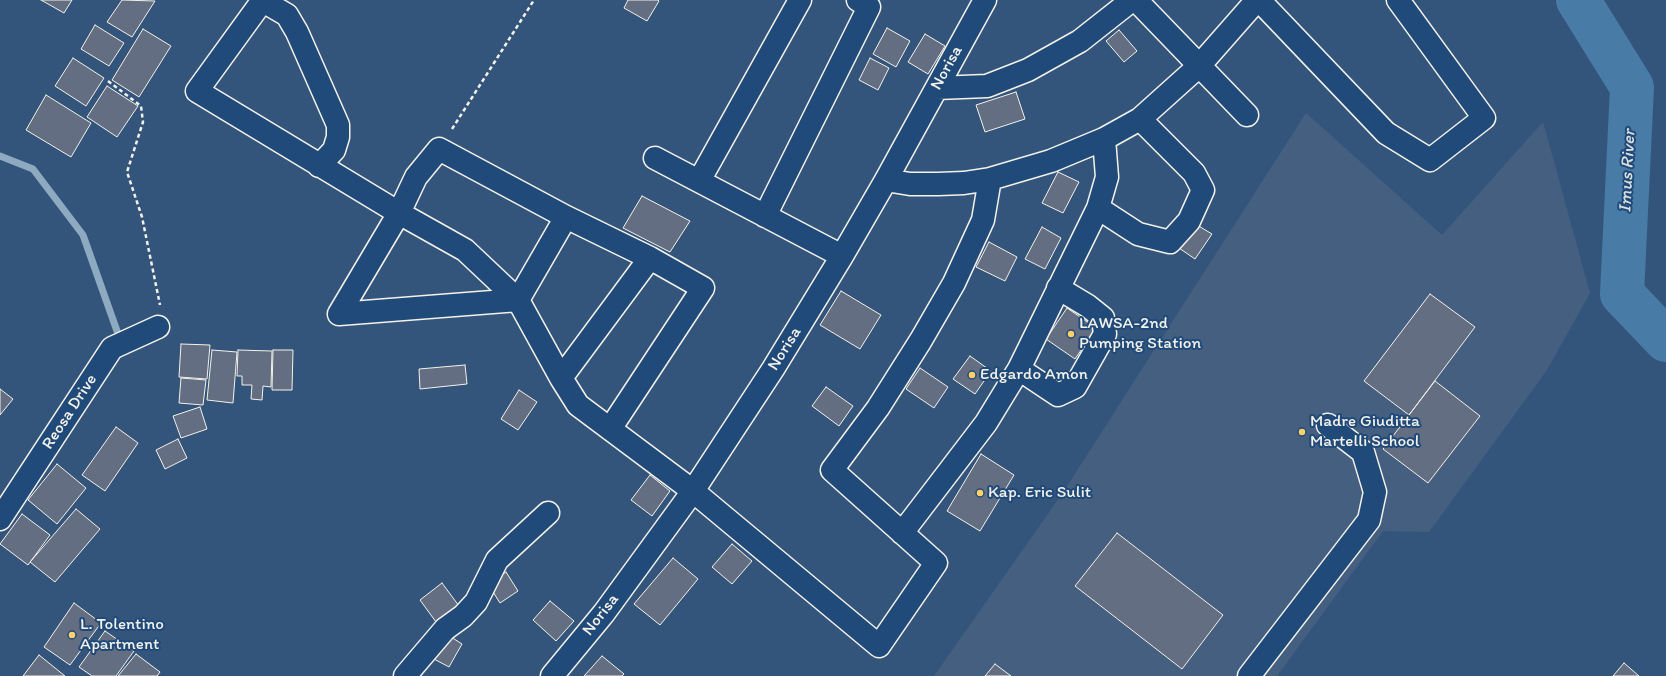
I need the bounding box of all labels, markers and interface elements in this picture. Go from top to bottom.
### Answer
street label: Norisa [927,42,967,94]
water label: Imus River [1615,129,1641,213]
place label: LAWSA-2nd Pumping Station [1079,314,1201,354]
street label: Norisa [764,323,806,375]
marker: LAWSA-2nd Pumping Station [1066,329,1076,339]
place label: Edgardo Amon [980,365,1088,385]
marker: Edgardo Amon [967,370,977,380]
street label: Reosa Drive [38,371,102,453]
place label: Madre Giuditta Martelli School [1310,412,1420,452]
marker: Madre Giuditta Martelli School [1297,427,1307,437]
place label: Kap. Eric Sulit [988,483,1091,503]
marker: Kap. Eric Sulit [975,488,985,498]
street label: Norisa [578,590,624,640]
place label: L. Tolentino Apartment [80,615,164,655]
marker: L. Tolentino Apartment [67,630,77,640]

